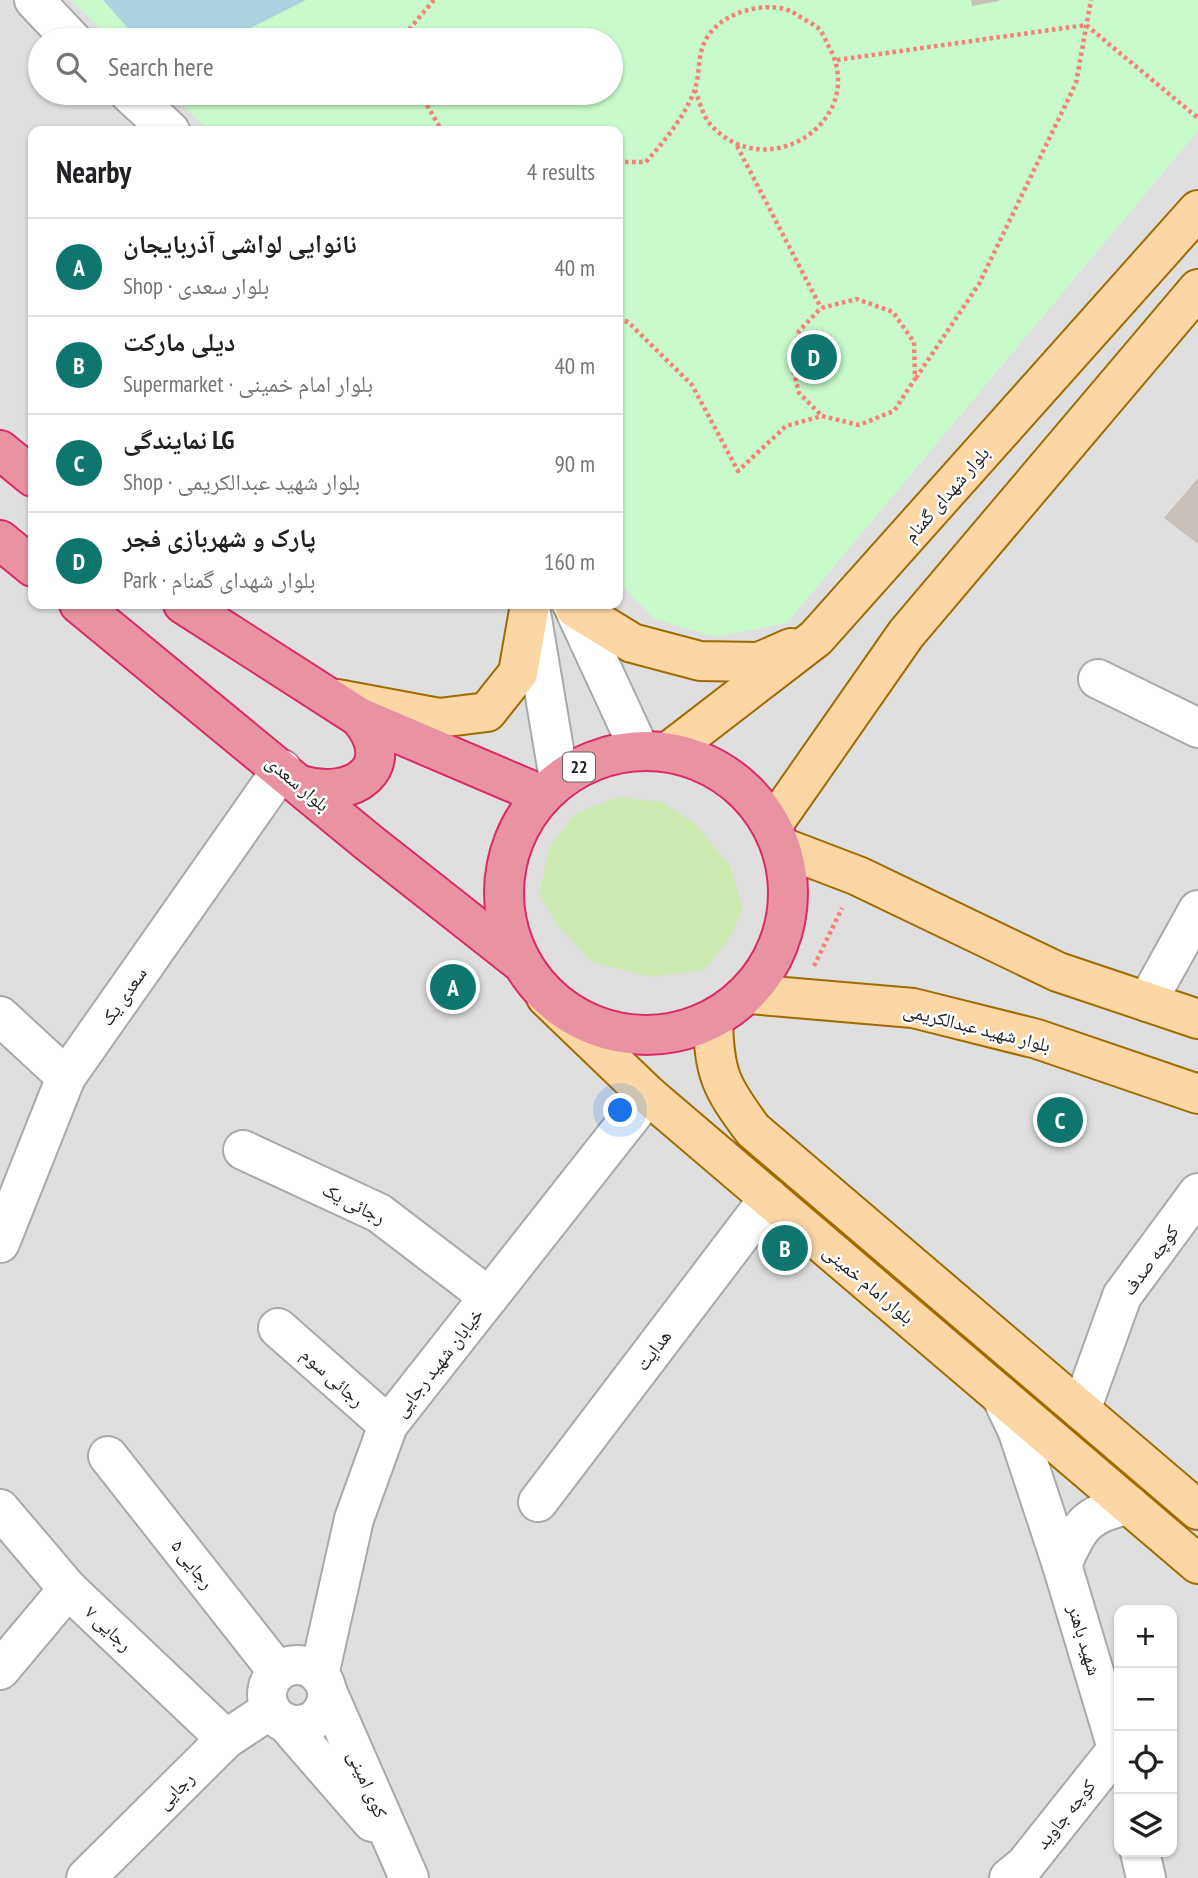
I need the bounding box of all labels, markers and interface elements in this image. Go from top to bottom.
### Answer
search box [28,28,623,105]
icon: search [52,48,90,86]
text: Search here [108,50,214,83]
text: Nearby [56,152,131,191]
text: 4 results [527,157,595,186]
text: نانوایی لواشی آذربایجان [123,227,357,260]
text: A [73,253,85,282]
text: 40 m [554,253,595,282]
text: Shop · بلوار سعدی [123,271,269,300]
text: دیلی مارکت [123,325,235,358]
pin: D [791,331,837,383]
text: B [73,351,85,380]
text: 40 m [554,351,595,380]
text: Supermarket · بلوار امام خمینی [123,369,373,398]
text: نمایندگی LG [123,423,234,456]
street label: بلوار شهدای گمنام [898,441,996,548]
text: C [74,449,84,478]
text: 90 m [554,449,595,478]
text: Shop · بلوار شهید عبدالکریمی [123,467,360,496]
text: پارک و شهربازی فجر [123,521,316,554]
text: D [73,547,85,576]
text: 160 m [544,547,595,576]
text: Park · بلوار شهدای گمنام [123,565,315,594]
street label: بلوار سعدی [261,749,335,817]
road number: 22 [563,752,595,782]
pin: A [430,961,476,1013]
street label: سعدی یک [94,962,152,1030]
street label: بلوار شهید عبدالکریمی [901,997,1053,1057]
your location [603,1093,637,1127]
pin: C [1037,1094,1083,1146]
street label: رجائی یک [318,1177,390,1229]
street label: کوچه صدف [1116,1220,1184,1300]
pin: B [762,1222,808,1274]
street label: بلوار امام خمینی [817,1239,919,1331]
street label: خیابان شهید رجایی [388,1302,488,1422]
street label: هدایت [630,1325,676,1375]
street label: رجائی سوم [295,1342,370,1413]
street label: رجایی ۵ [166,1534,220,1594]
street label: رجایی ۷ [80,1600,138,1656]
street label: شهید باهنر [1063,1601,1107,1678]
map controls [1114,1605,1177,1857]
button: + [1114,1605,1177,1668]
button: − [1114,1668,1177,1731]
button: locate [1114,1731,1177,1794]
street label: کوی امینی [343,1747,393,1821]
street label: رجایی [151,1766,199,1814]
street label: کوچه جاوید [1030,1774,1100,1854]
button: layers [1114,1794,1177,1857]

